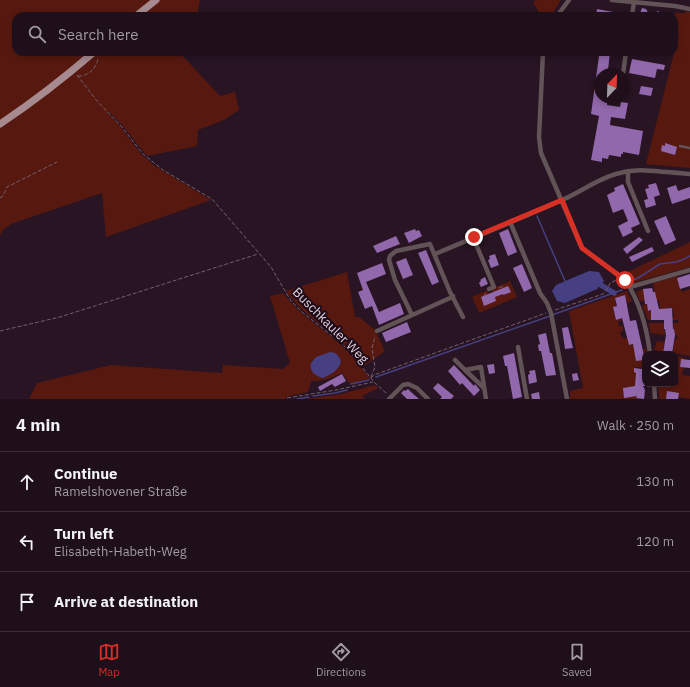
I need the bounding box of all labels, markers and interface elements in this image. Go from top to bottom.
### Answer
search box [12,12,678,56]
icon: search [26,23,48,45]
text: Search here [58,25,138,44]
north arrow [594,68,630,104]
route end [465,228,483,246]
route start [616,271,634,289]
street label: Buschkauler Weg [289,284,373,367]
map controls [642,351,678,387]
button: layers [642,351,678,387]
text: 4 min [16,414,60,436]
text: Walk · 250 m [597,417,674,434]
text: Continue [54,464,118,483]
icon: ahead [16,471,38,493]
text: 130 m [636,473,674,490]
text: Ramelshovener Straße [54,483,187,500]
text: Turn left [54,524,114,543]
icon: left [16,531,38,553]
text: 120 m [636,533,674,550]
text: Elisabeth-Habeth-Weg [54,543,187,560]
icon: arrive [16,591,38,613]
text: Arrive at destination [54,592,198,611]
tab: Map [98,641,120,679]
tab: Directions [316,641,366,679]
tab: Saved [562,641,592,679]

